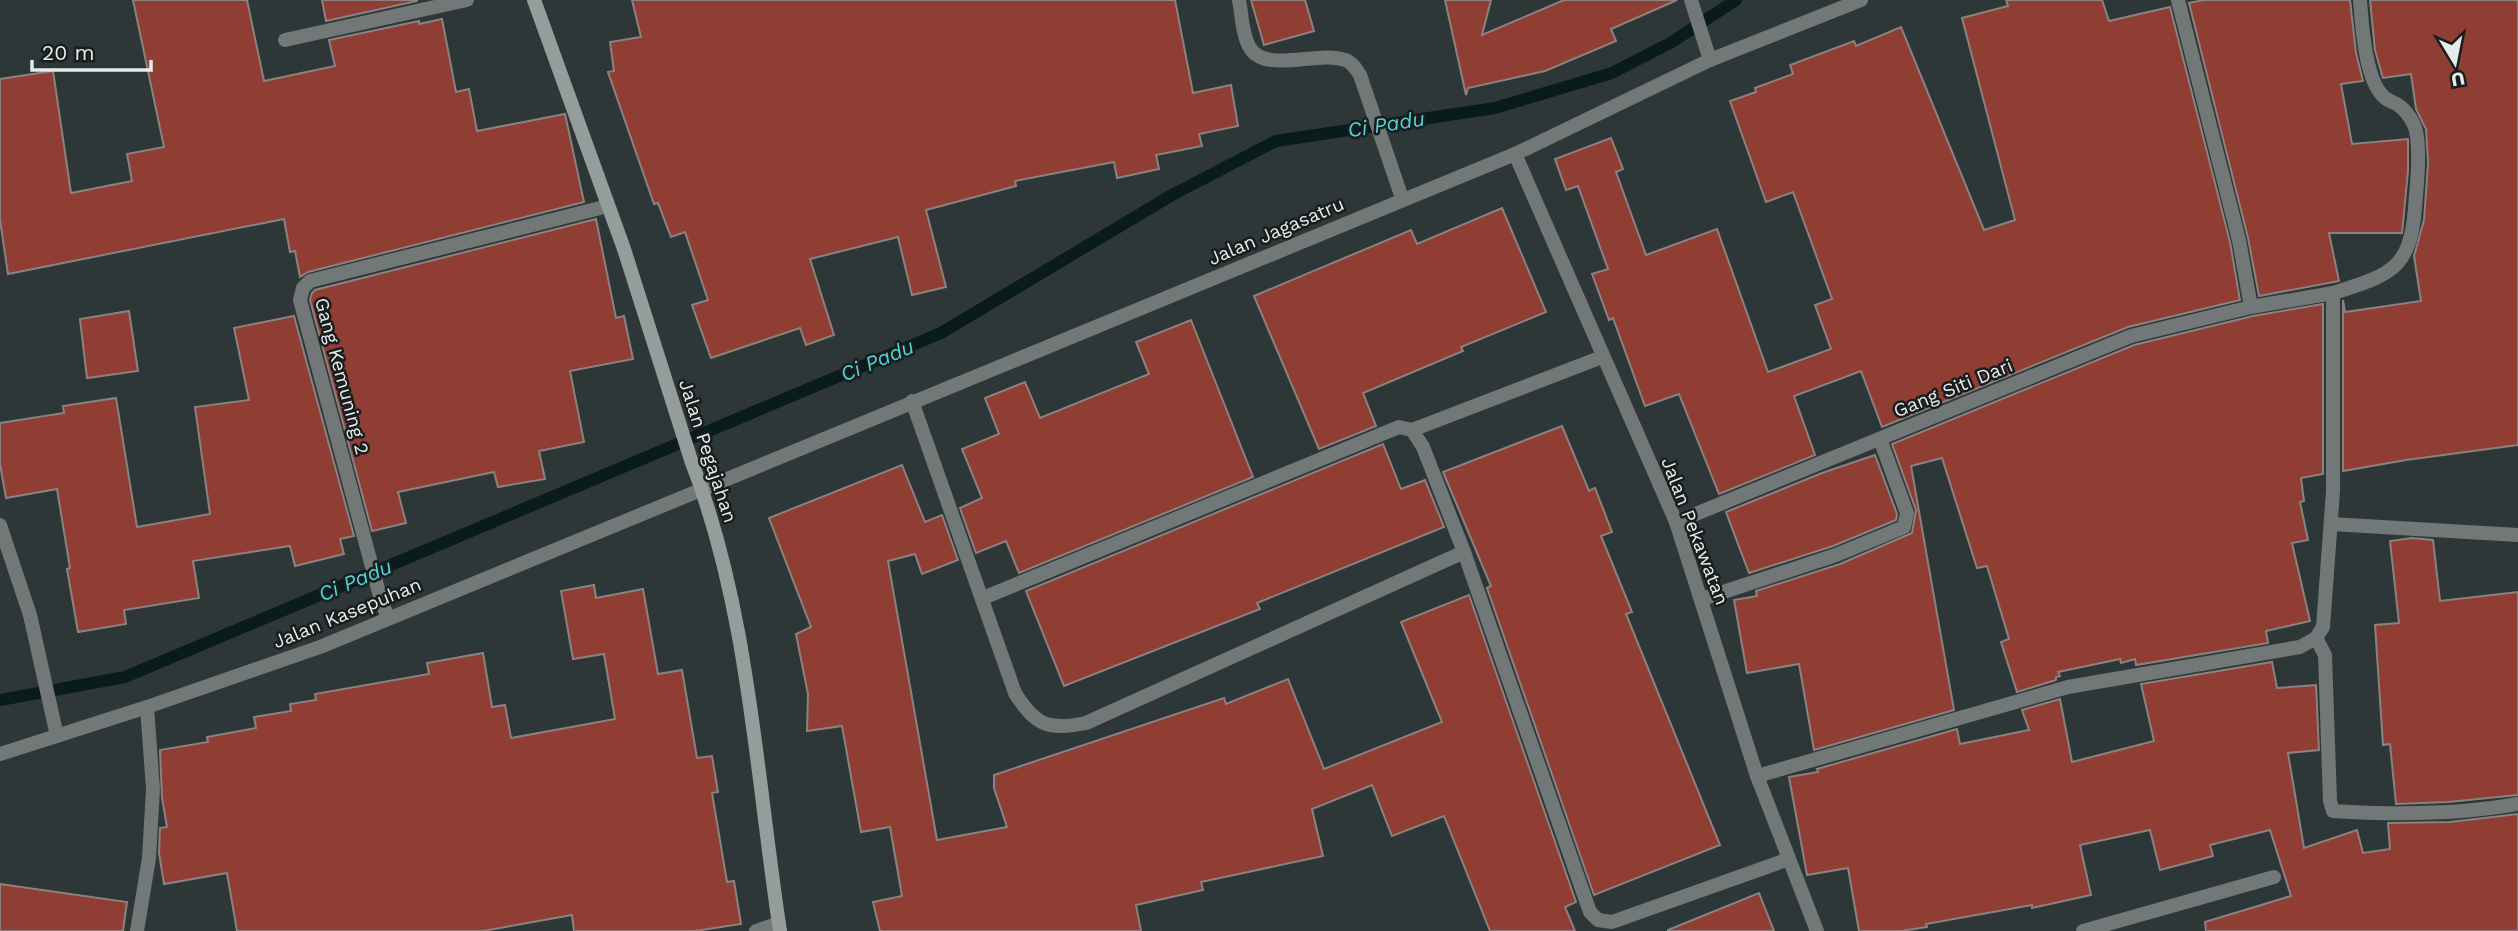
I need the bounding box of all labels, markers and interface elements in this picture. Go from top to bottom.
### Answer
scale bar [32,28,150,72]
north arrow [2420,28,2490,98]
text: 20 m [42,40,94,65]
text: U [2449,67,2467,92]
water label: Ci Padu [1346,106,1426,142]
street label: Jalan Jagasatru [1205,192,1347,270]
street label: Gang Kemuning 2 [310,295,374,457]
water label: Ci Padu [836,333,918,387]
street label: Gang Siti Dari [1890,354,2016,422]
street label: Jalan Pegajahan [674,376,742,526]
street label: Jalan Pekawatan [1656,454,1734,608]
water label: Ci Padu [314,553,396,607]
street label: Jalan Kasepuhan [270,573,424,653]

